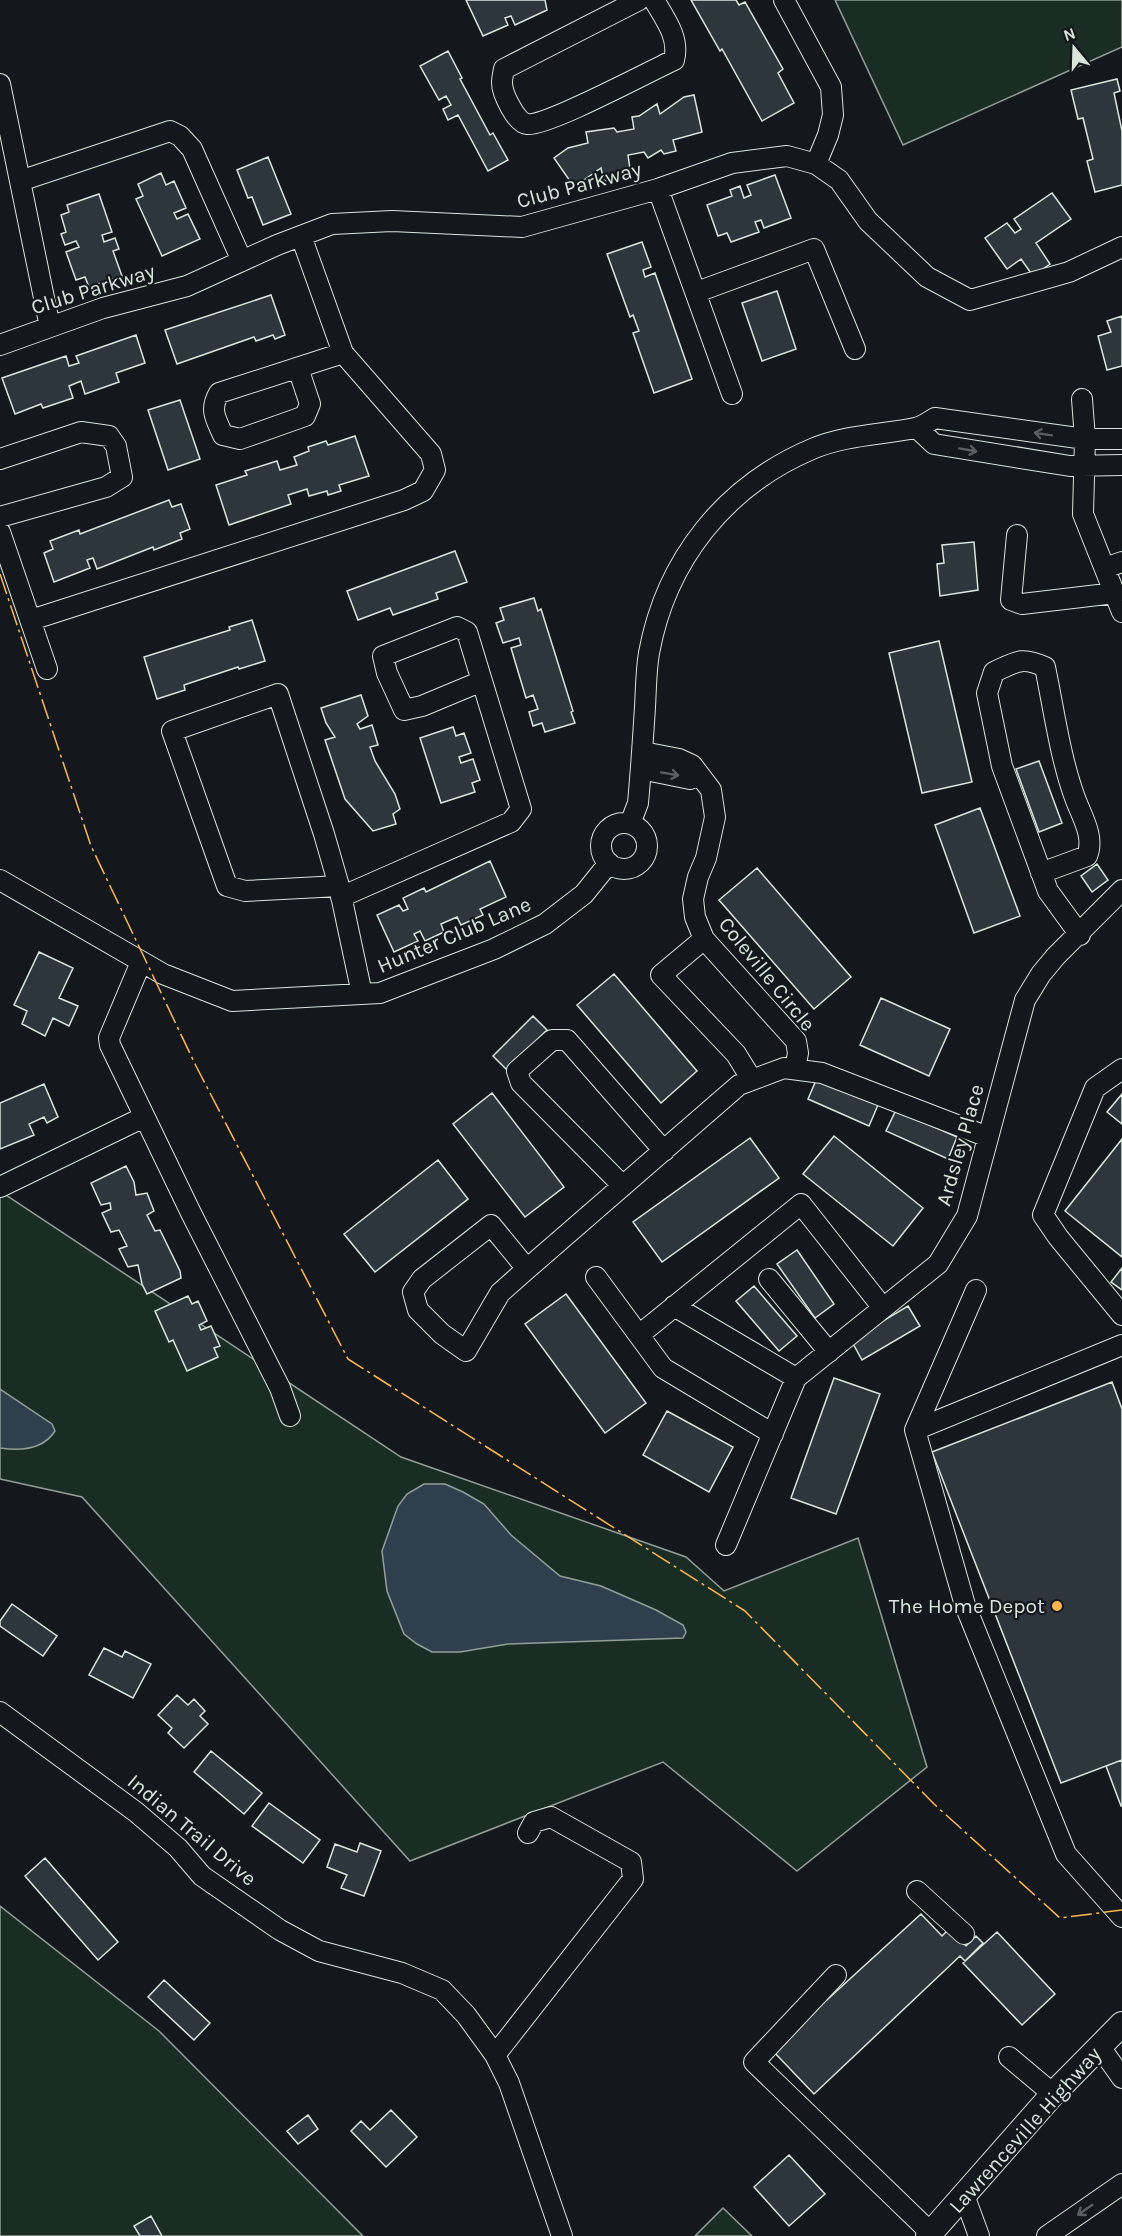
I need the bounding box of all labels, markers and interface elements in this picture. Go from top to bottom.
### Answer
north arrow [1044,18,1104,78]
text: N [1061,23,1078,45]
street label: Club Parkway [514,157,644,213]
street label: Club Parkway [28,259,158,319]
one-way arrow [1033,428,1053,439]
one-way arrow [958,445,978,456]
one-way arrow [660,769,679,780]
street label: Hunter Club Lane [374,892,534,978]
street label: Coleville Circle [714,912,820,1036]
street label: Ardsley Place [931,1081,989,1209]
place label: The Home Depot [889,1594,1045,1618]
marker: The Home Depot [1050,1599,1064,1613]
street label: Indian Trail Drive [123,1769,261,1891]
street label: Lawrenceville Highway [944,2042,1106,2218]
one-way arrow [1077,2204,1093,2216]

